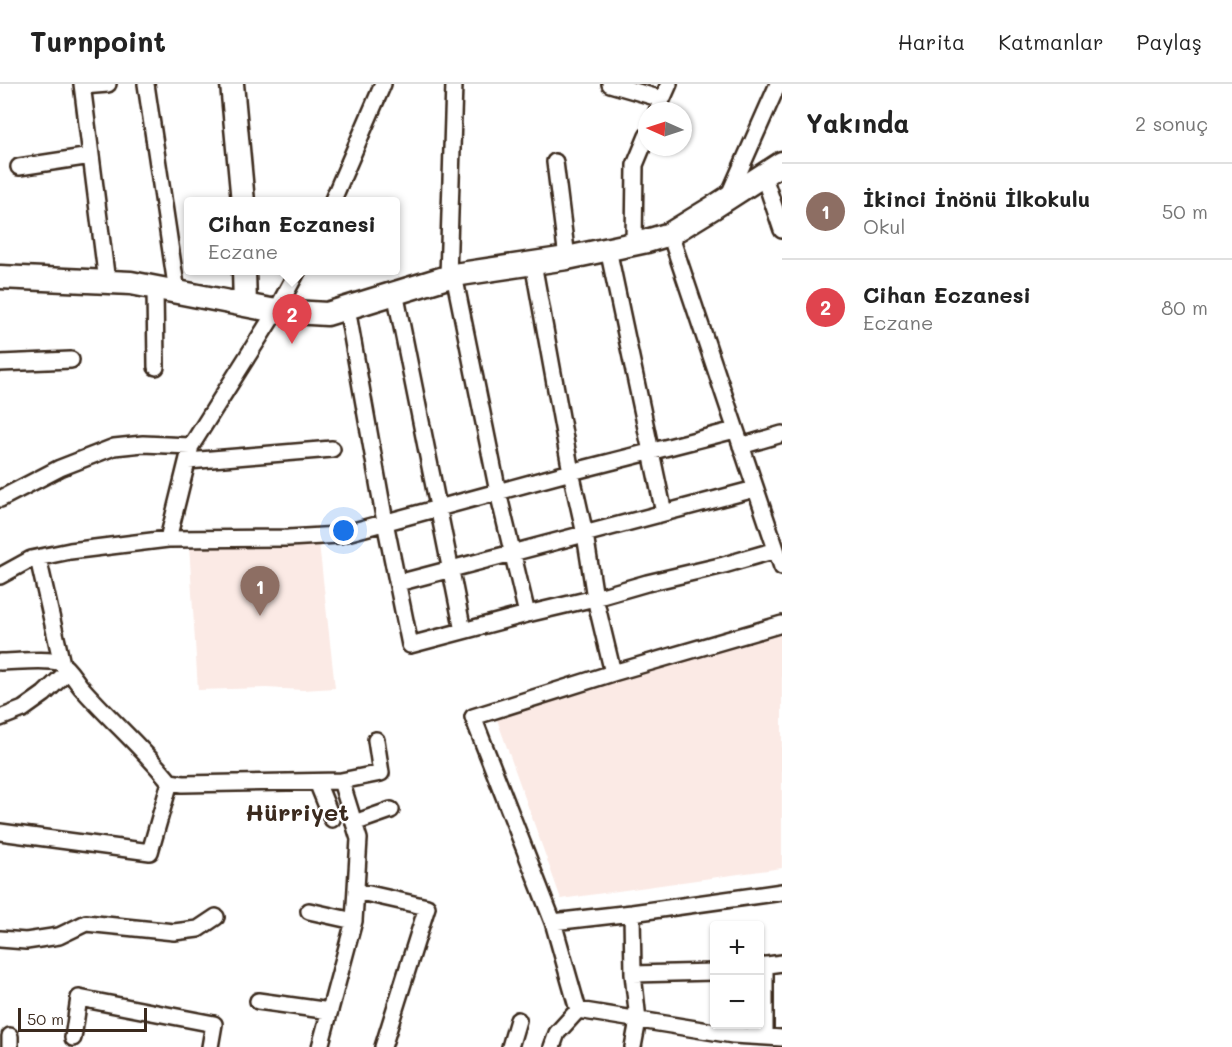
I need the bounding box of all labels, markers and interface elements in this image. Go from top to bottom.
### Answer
text: Turnpoint [30,23,166,59]
text: Harita [898,28,965,55]
text: Katmanlar [998,28,1104,55]
text: Paylaş [1137,28,1202,55]
north arrow [638,102,692,156]
text: Yakında [806,106,909,140]
text: 2 sonuç [1135,110,1208,136]
text: İkinci İnönü İlkokulu [863,184,1090,213]
popup [184,197,400,275]
text: 1 [821,198,830,224]
text: 50 m [1162,198,1208,224]
text: Cihan Eczanesi [208,209,376,238]
text: Okul [863,213,905,239]
text: Eczane [208,238,278,264]
text: Cihan Eczanesi [863,280,1031,309]
pin: 2 [272,294,312,344]
text: 2 [820,294,831,320]
text: 80 m [1161,294,1208,320]
text: Eczane [863,309,933,335]
your location [329,516,358,545]
pin: 1 [240,566,280,616]
district label: Hürriyet [245,796,349,827]
map controls [710,921,764,1029]
button: + [710,921,764,975]
button: − [710,975,764,1029]
scale bar [18,1005,147,1032]
text: 50 m [27,1008,64,1029]

